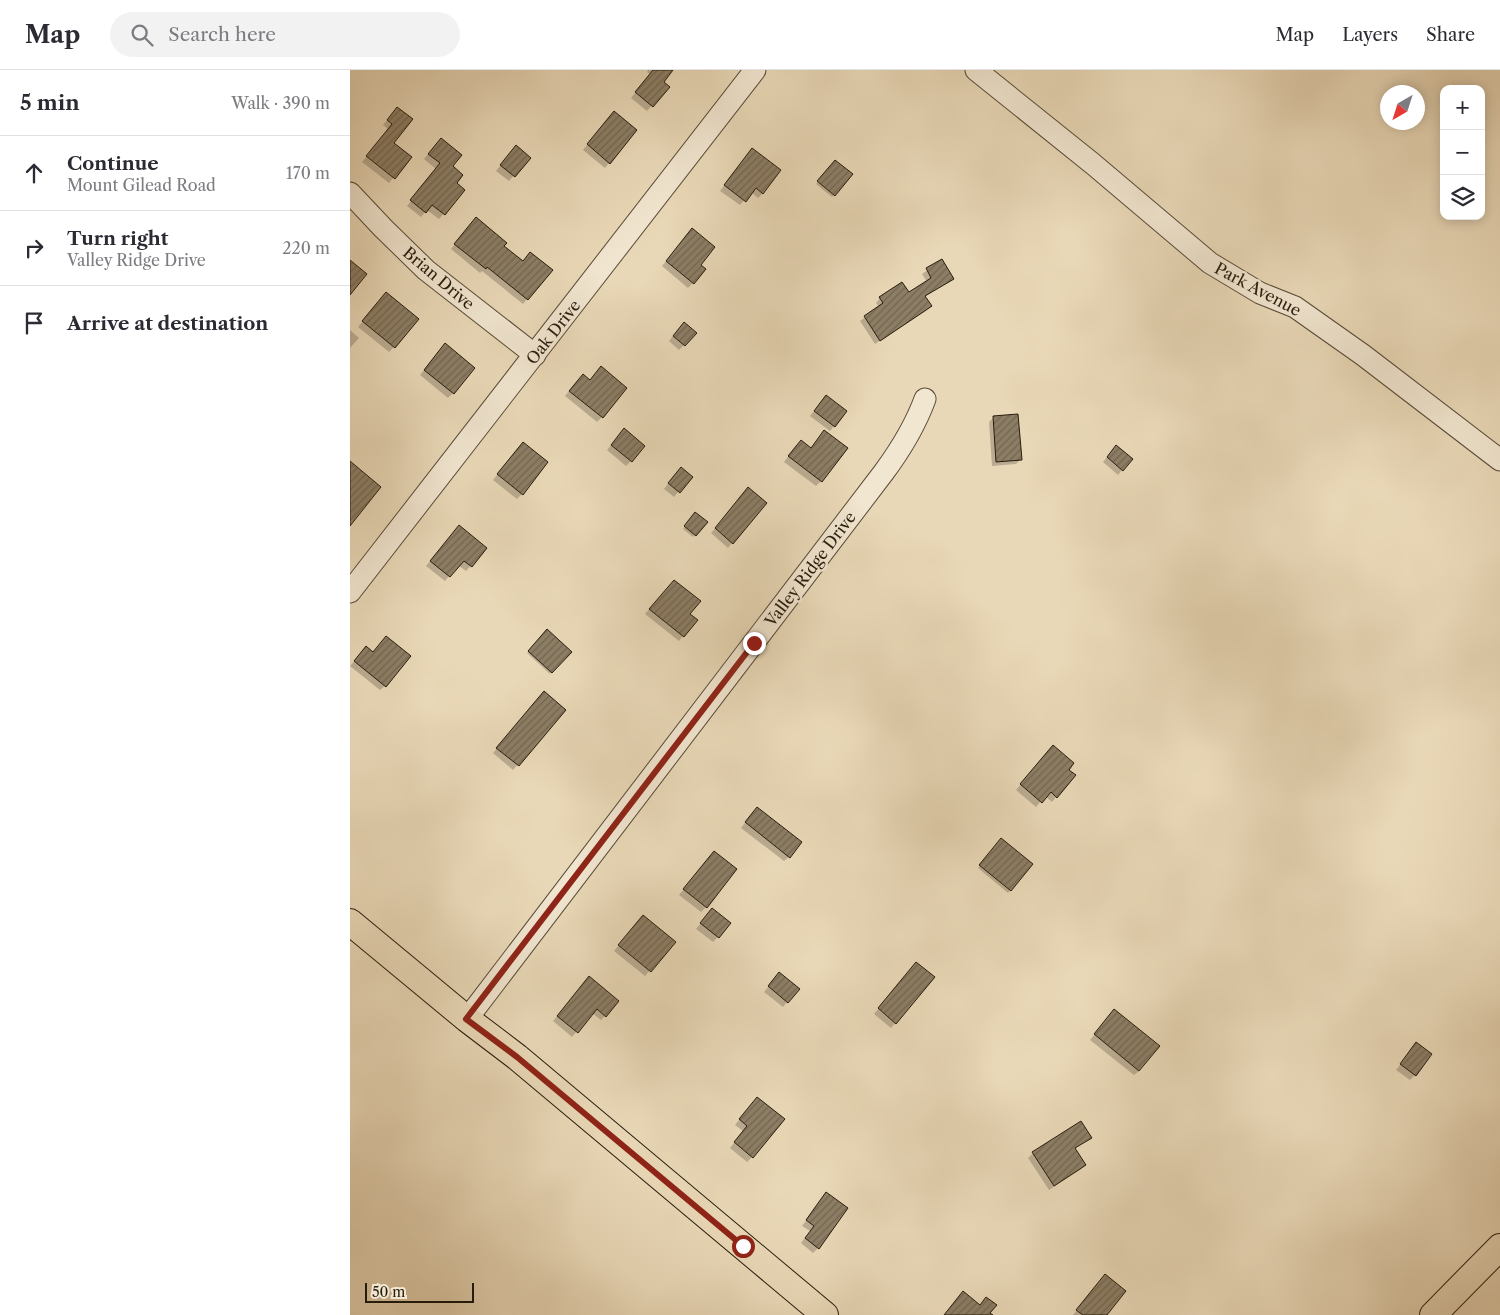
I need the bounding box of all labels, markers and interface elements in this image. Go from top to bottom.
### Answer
search box [110,12,460,57]
text: Map [25,20,80,49]
icon: search [128,21,156,49]
text: Search here [168,23,276,46]
text: Map [1276,24,1314,46]
text: Layers [1342,24,1398,46]
text: Share [1426,24,1475,46]
north arrow [1380,85,1425,130]
map controls [1440,85,1485,220]
button: + [1440,85,1485,130]
text: 5 min [20,90,80,115]
text: Walk · 390 m [231,93,330,113]
button: − [1440,130,1485,175]
text: Continue [67,152,159,175]
icon: ahead [20,159,48,187]
text: 170 m [286,163,330,183]
text: Mount Gilead Road [67,175,216,195]
button: layers [1440,175,1485,220]
text: Turn right [67,227,168,250]
icon: right [20,234,48,262]
text: 220 m [282,238,330,258]
street label: Brian Drive [399,242,479,314]
text: Valley Ridge Drive [67,250,206,270]
street label: Park Avenue [1211,258,1305,320]
street label: Oak Drive [522,296,584,368]
icon: arrive [20,309,48,337]
text: Arrive at destination [67,312,268,335]
street label: Valley Ridge Drive [760,508,860,631]
route end [743,632,766,655]
route start [732,1235,755,1258]
scale bar [365,1280,474,1303]
text: 50 m [372,1283,405,1301]

